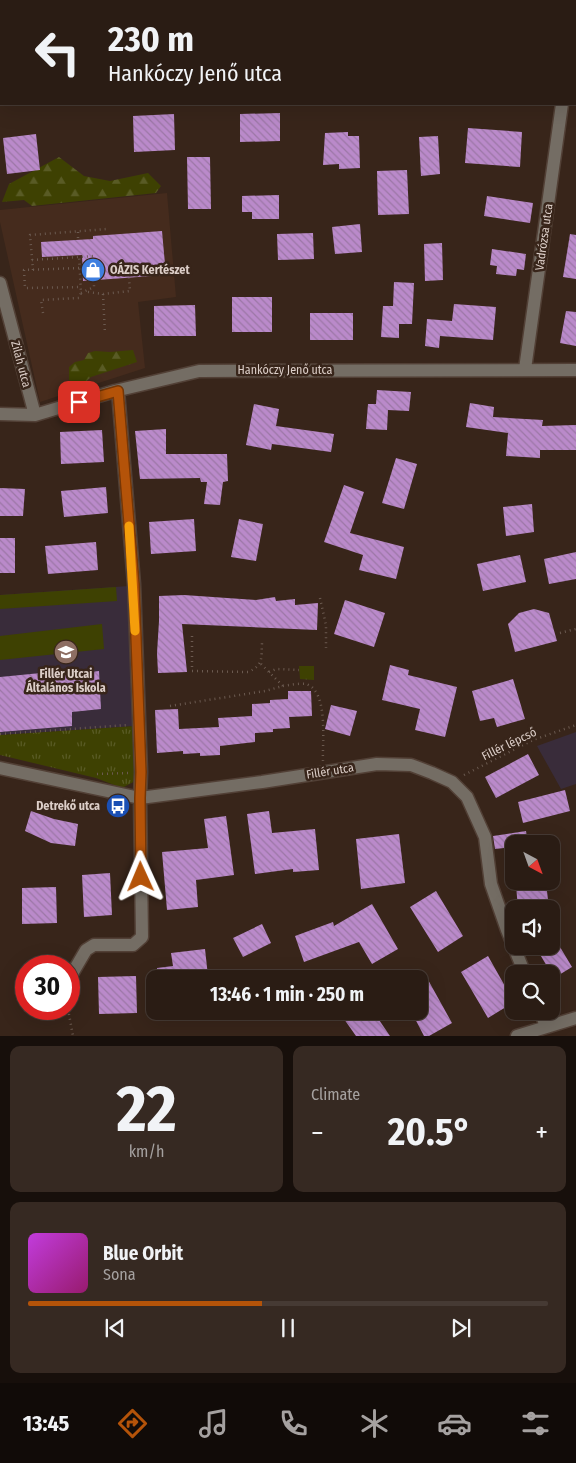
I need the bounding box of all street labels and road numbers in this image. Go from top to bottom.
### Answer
street label: Vadrózsa utca [532,203,556,271]
street label: Zilah utca [8,339,34,389]
street label: Hankóczy Jenő utca [238,363,333,377]
street label: Fillér lépcső [479,725,539,763]
street label: Fillér utca [305,760,355,782]

